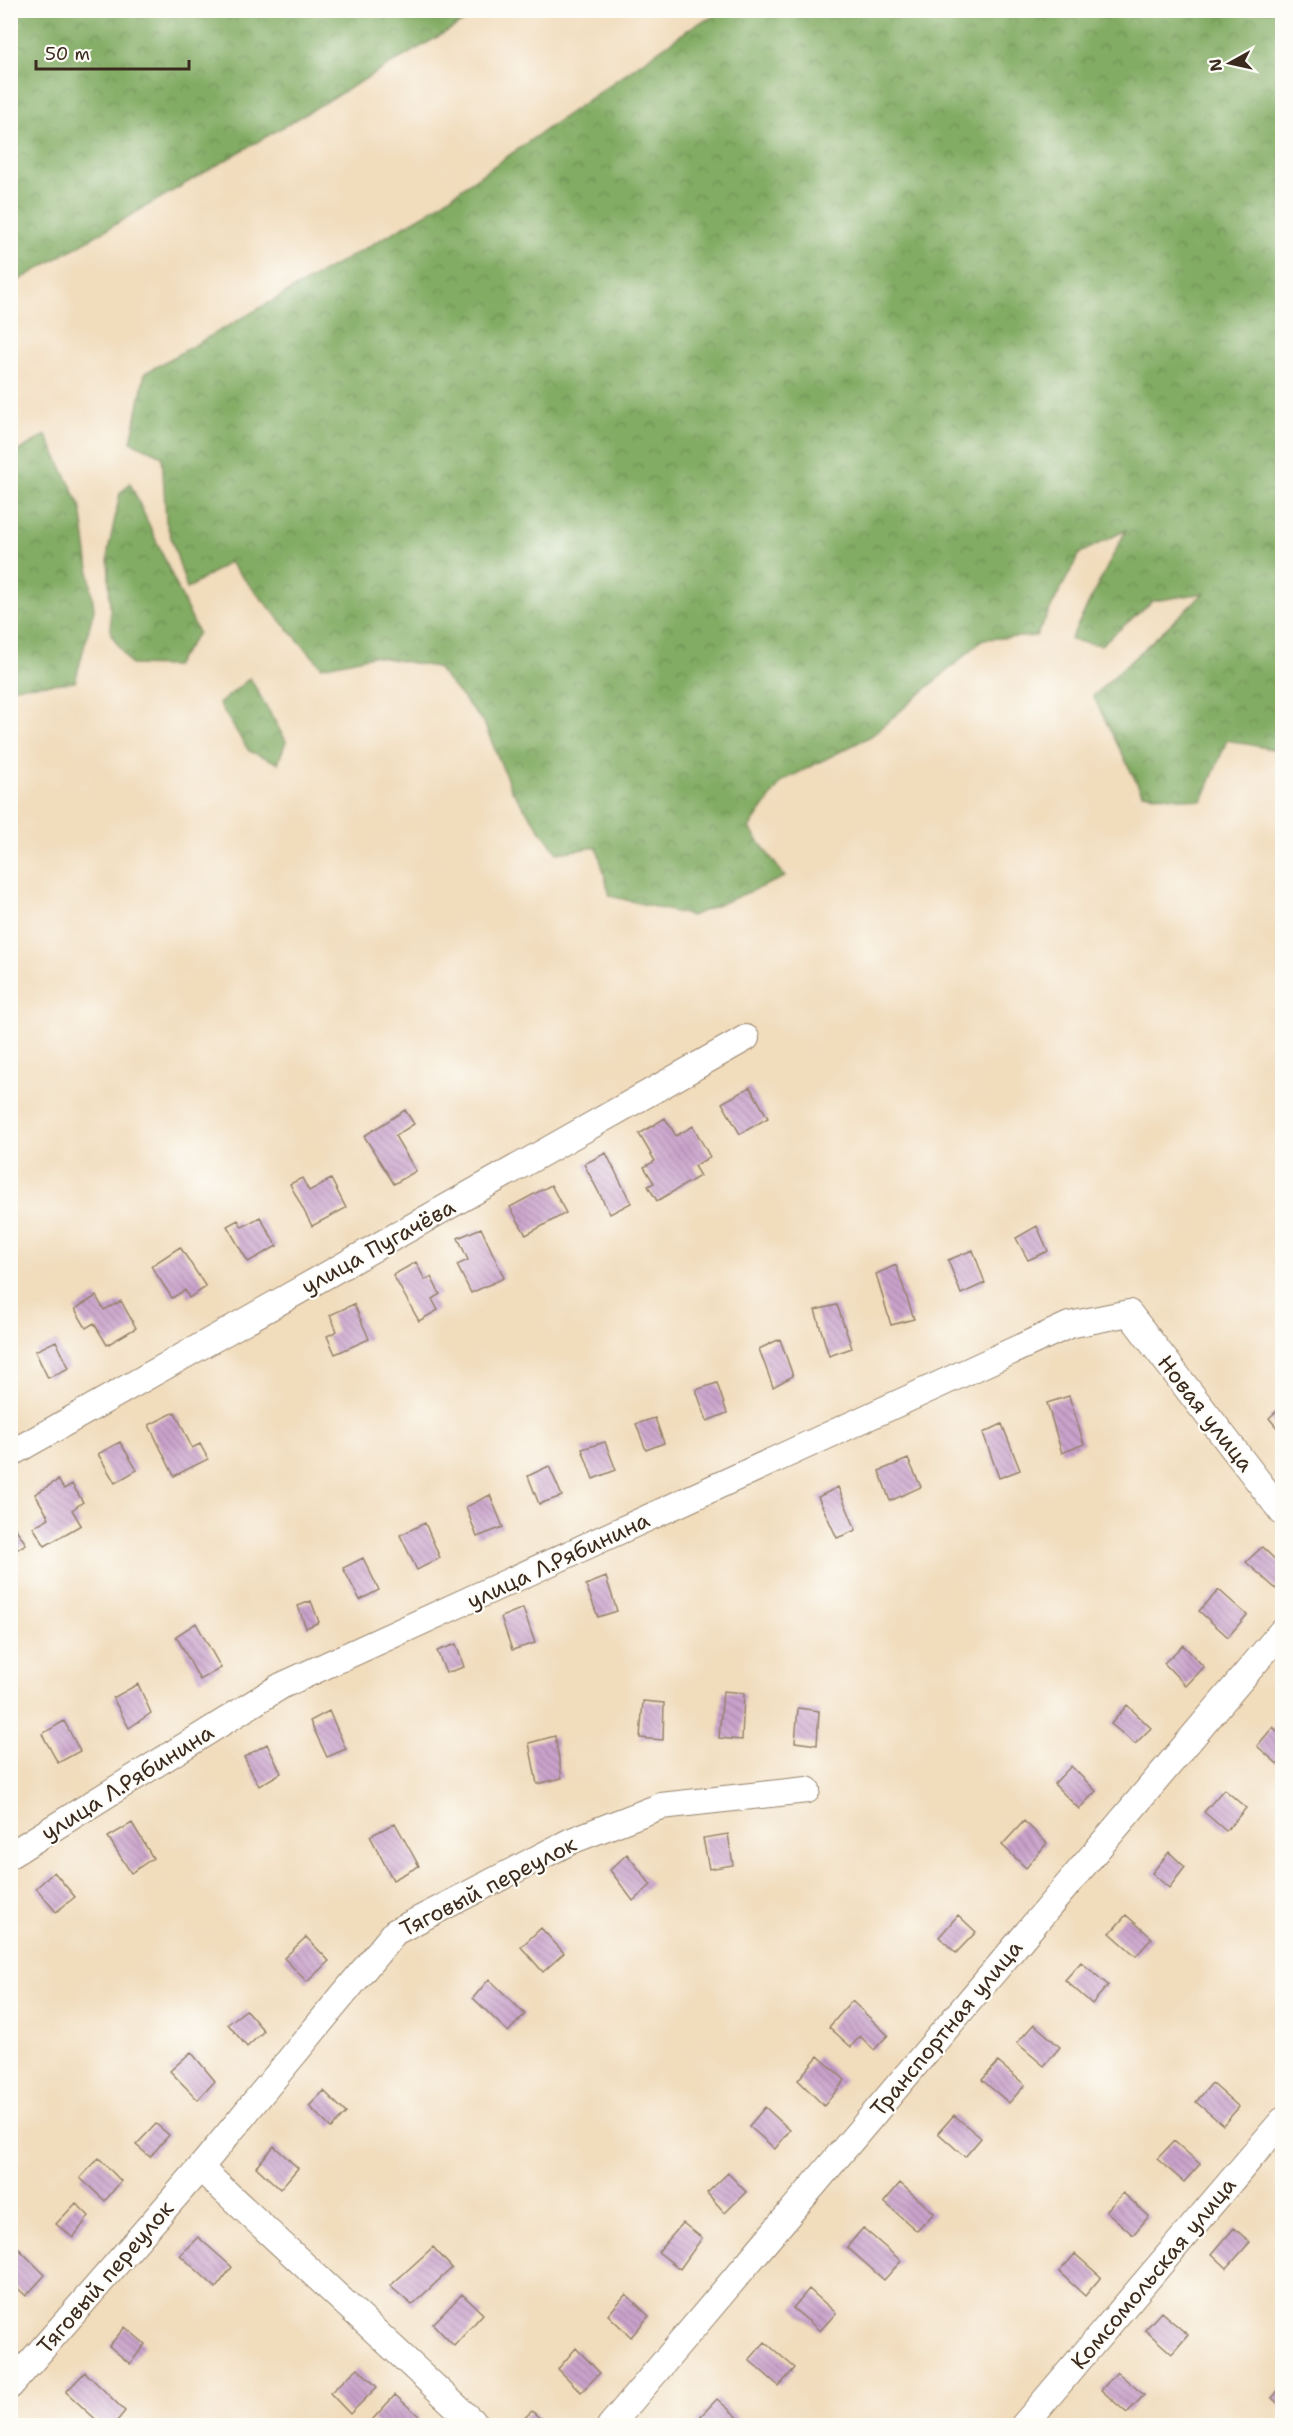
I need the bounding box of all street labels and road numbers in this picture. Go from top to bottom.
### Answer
street label: улица Пугачёва [296,1192,461,1301]
street label: Новая улица [1151,1349,1260,1478]
street label: улица Л.Рябинина [462,1505,655,1616]
street label: улица Л.Рябинина [35,1717,219,1847]
street label: Тяговый переулок [395,1829,582,1943]
street label: Транспортная улица [864,1934,1029,2123]
street label: Комсомольская улица [1064,2171,1243,2376]
street label: Тяговый переулок [31,2194,180,2360]

